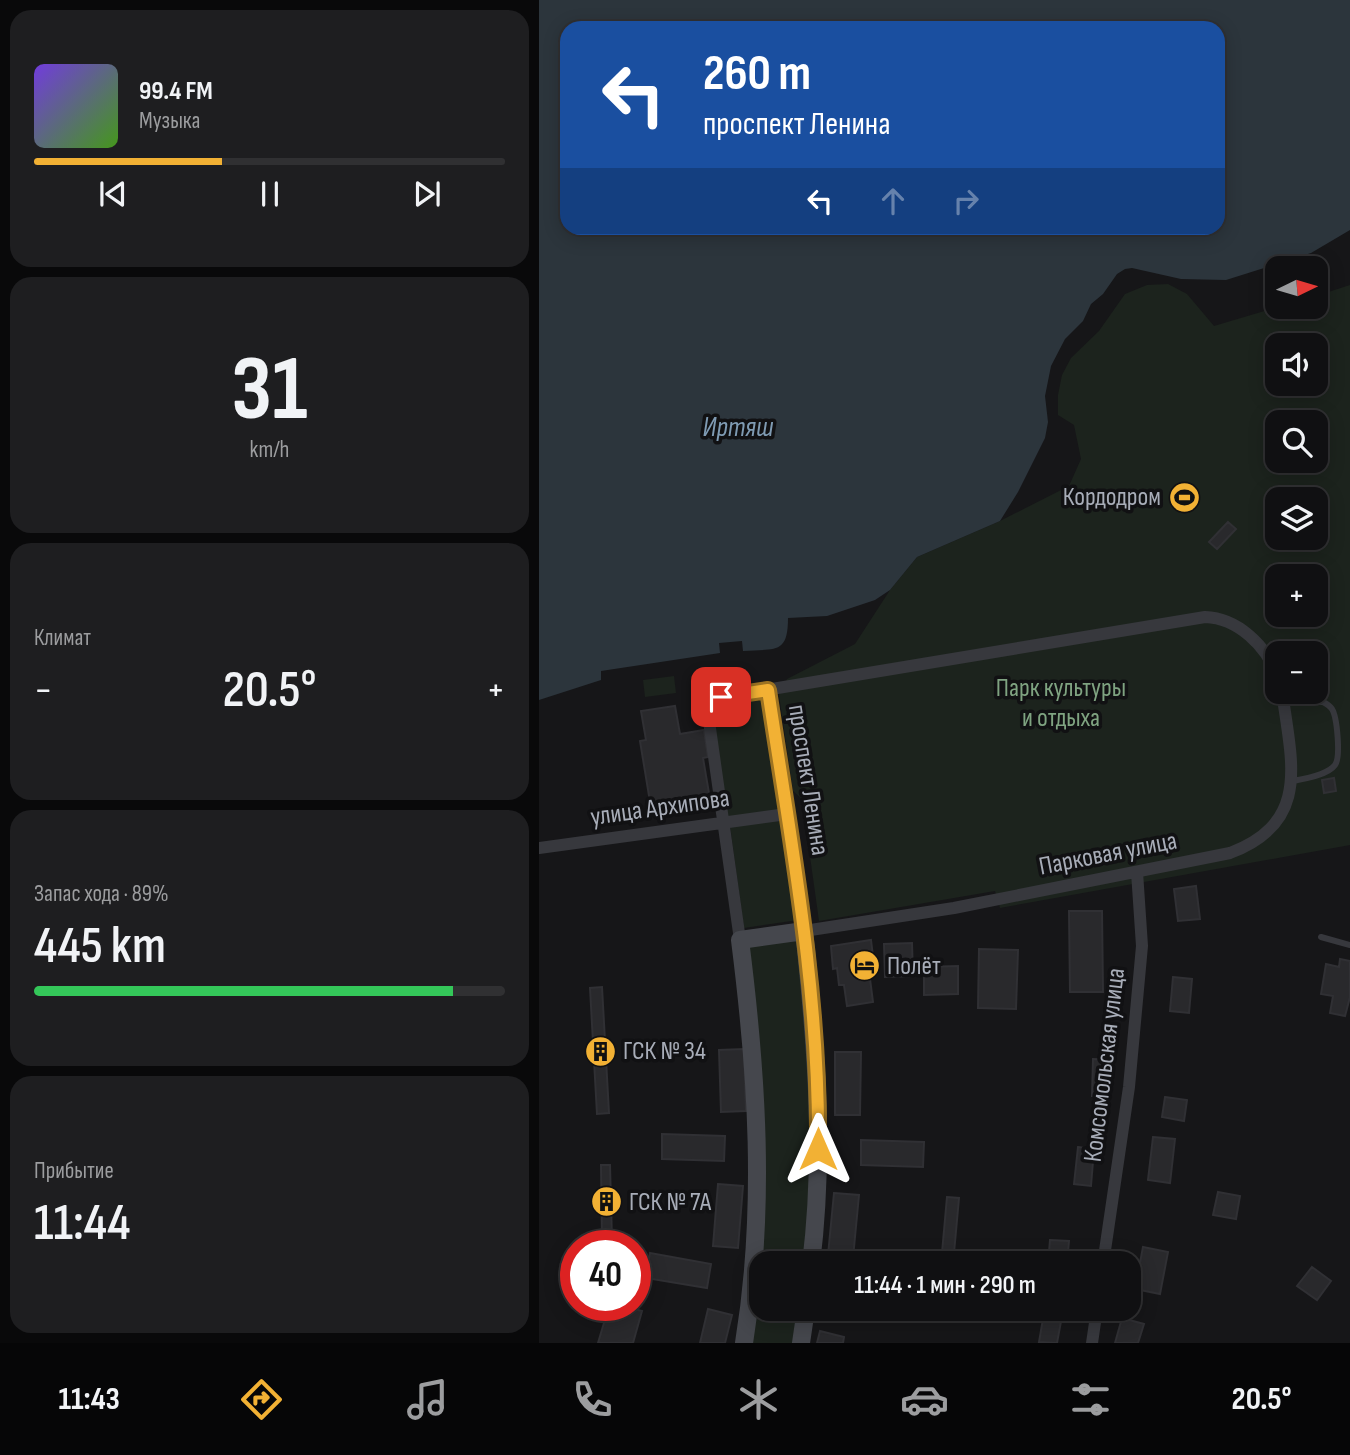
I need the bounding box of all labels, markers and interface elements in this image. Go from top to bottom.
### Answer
text: 260 m [703,45,811,104]
icon: left [588,49,679,140]
text: 99.4 FM [139,76,213,107]
text: проспект Ленина [703,105,891,144]
text: Музыка [139,107,200,135]
icon: previous [94,175,132,213]
icon: pause [251,175,289,213]
icon: next [408,175,446,213]
icon: left [801,182,839,220]
icon: ahead [874,182,912,220]
icon: right [947,182,985,220]
north arrow [1265,256,1328,318]
map controls [1265,256,1328,704]
button: sound [1265,333,1328,396]
text: 31 [231,336,308,445]
button: search [1265,410,1328,473]
water label: Иртяш [703,411,774,444]
text: km/h [250,436,289,464]
sports icon: Кордодром [1167,480,1201,514]
place label: Кордодром [1063,482,1161,513]
button: layers [1265,487,1328,550]
button: + [1265,564,1328,627]
text: Климат [34,624,91,652]
button: − [1265,641,1328,704]
text: 20.5° [223,659,316,722]
pin [691,667,751,727]
text: − [34,668,53,713]
text: + [486,668,505,713]
park label: Парк культуры и отдыха [996,673,1126,734]
icon: arrive [702,678,740,716]
street label: проспект Ленина [781,702,835,858]
street label: улица Архипова [589,783,731,833]
street label: Парковая улица [1036,825,1180,883]
text: Запас хода · 89% [34,880,169,908]
text: 445 km [34,915,166,978]
hotel icon: Полёт [847,949,881,983]
place label: Полёт [887,951,941,982]
street label: Комсомольская улица [1078,966,1132,1164]
building icon: ГСК № 34 [583,1034,617,1068]
place label: ГСК № 34 [623,1036,706,1067]
position arrow [781,1112,855,1186]
text: Прибытие [34,1157,114,1185]
building icon: ГСК № 7А [589,1185,623,1219]
place label: ГСК № 7А [629,1187,712,1218]
text: 11:44 [34,1192,130,1255]
speed limit sign: 40 [560,1230,651,1321]
text: 11:44 · 1 мин · 290 m [854,1270,1036,1301]
icon: directions [237,1375,286,1424]
icon: music [403,1375,452,1424]
icon: phone [568,1375,617,1424]
icon: climate [734,1375,783,1424]
icon: car [900,1375,949,1424]
icon: filters [1066,1375,1115,1424]
text: 11:43 [58,1380,120,1419]
text: 20.5° [1232,1380,1291,1419]

